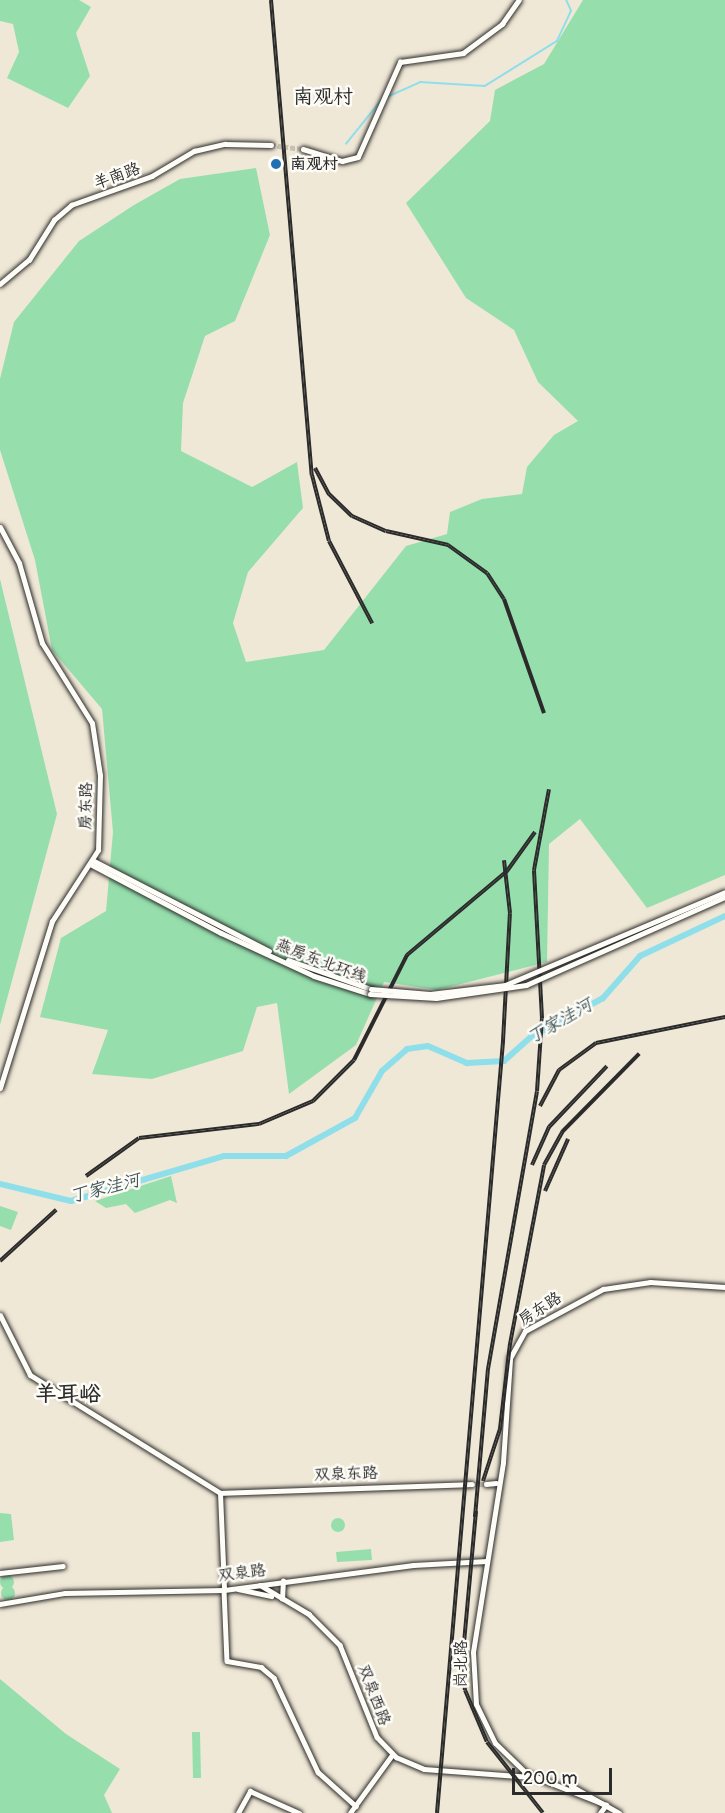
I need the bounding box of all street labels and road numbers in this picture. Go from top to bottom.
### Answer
street label: 羊南路 [91,159,143,193]
street label: 房东路 [76,782,96,830]
street label: 燕房东北环线 [273,935,369,987]
street label: 房东路 [515,1288,565,1330]
street label: 双泉东路 [314,1463,378,1485]
street label: 双泉路 [217,1561,267,1585]
street label: 岗北路 [451,1640,471,1688]
street label: 双泉西路 [354,1662,394,1728]

